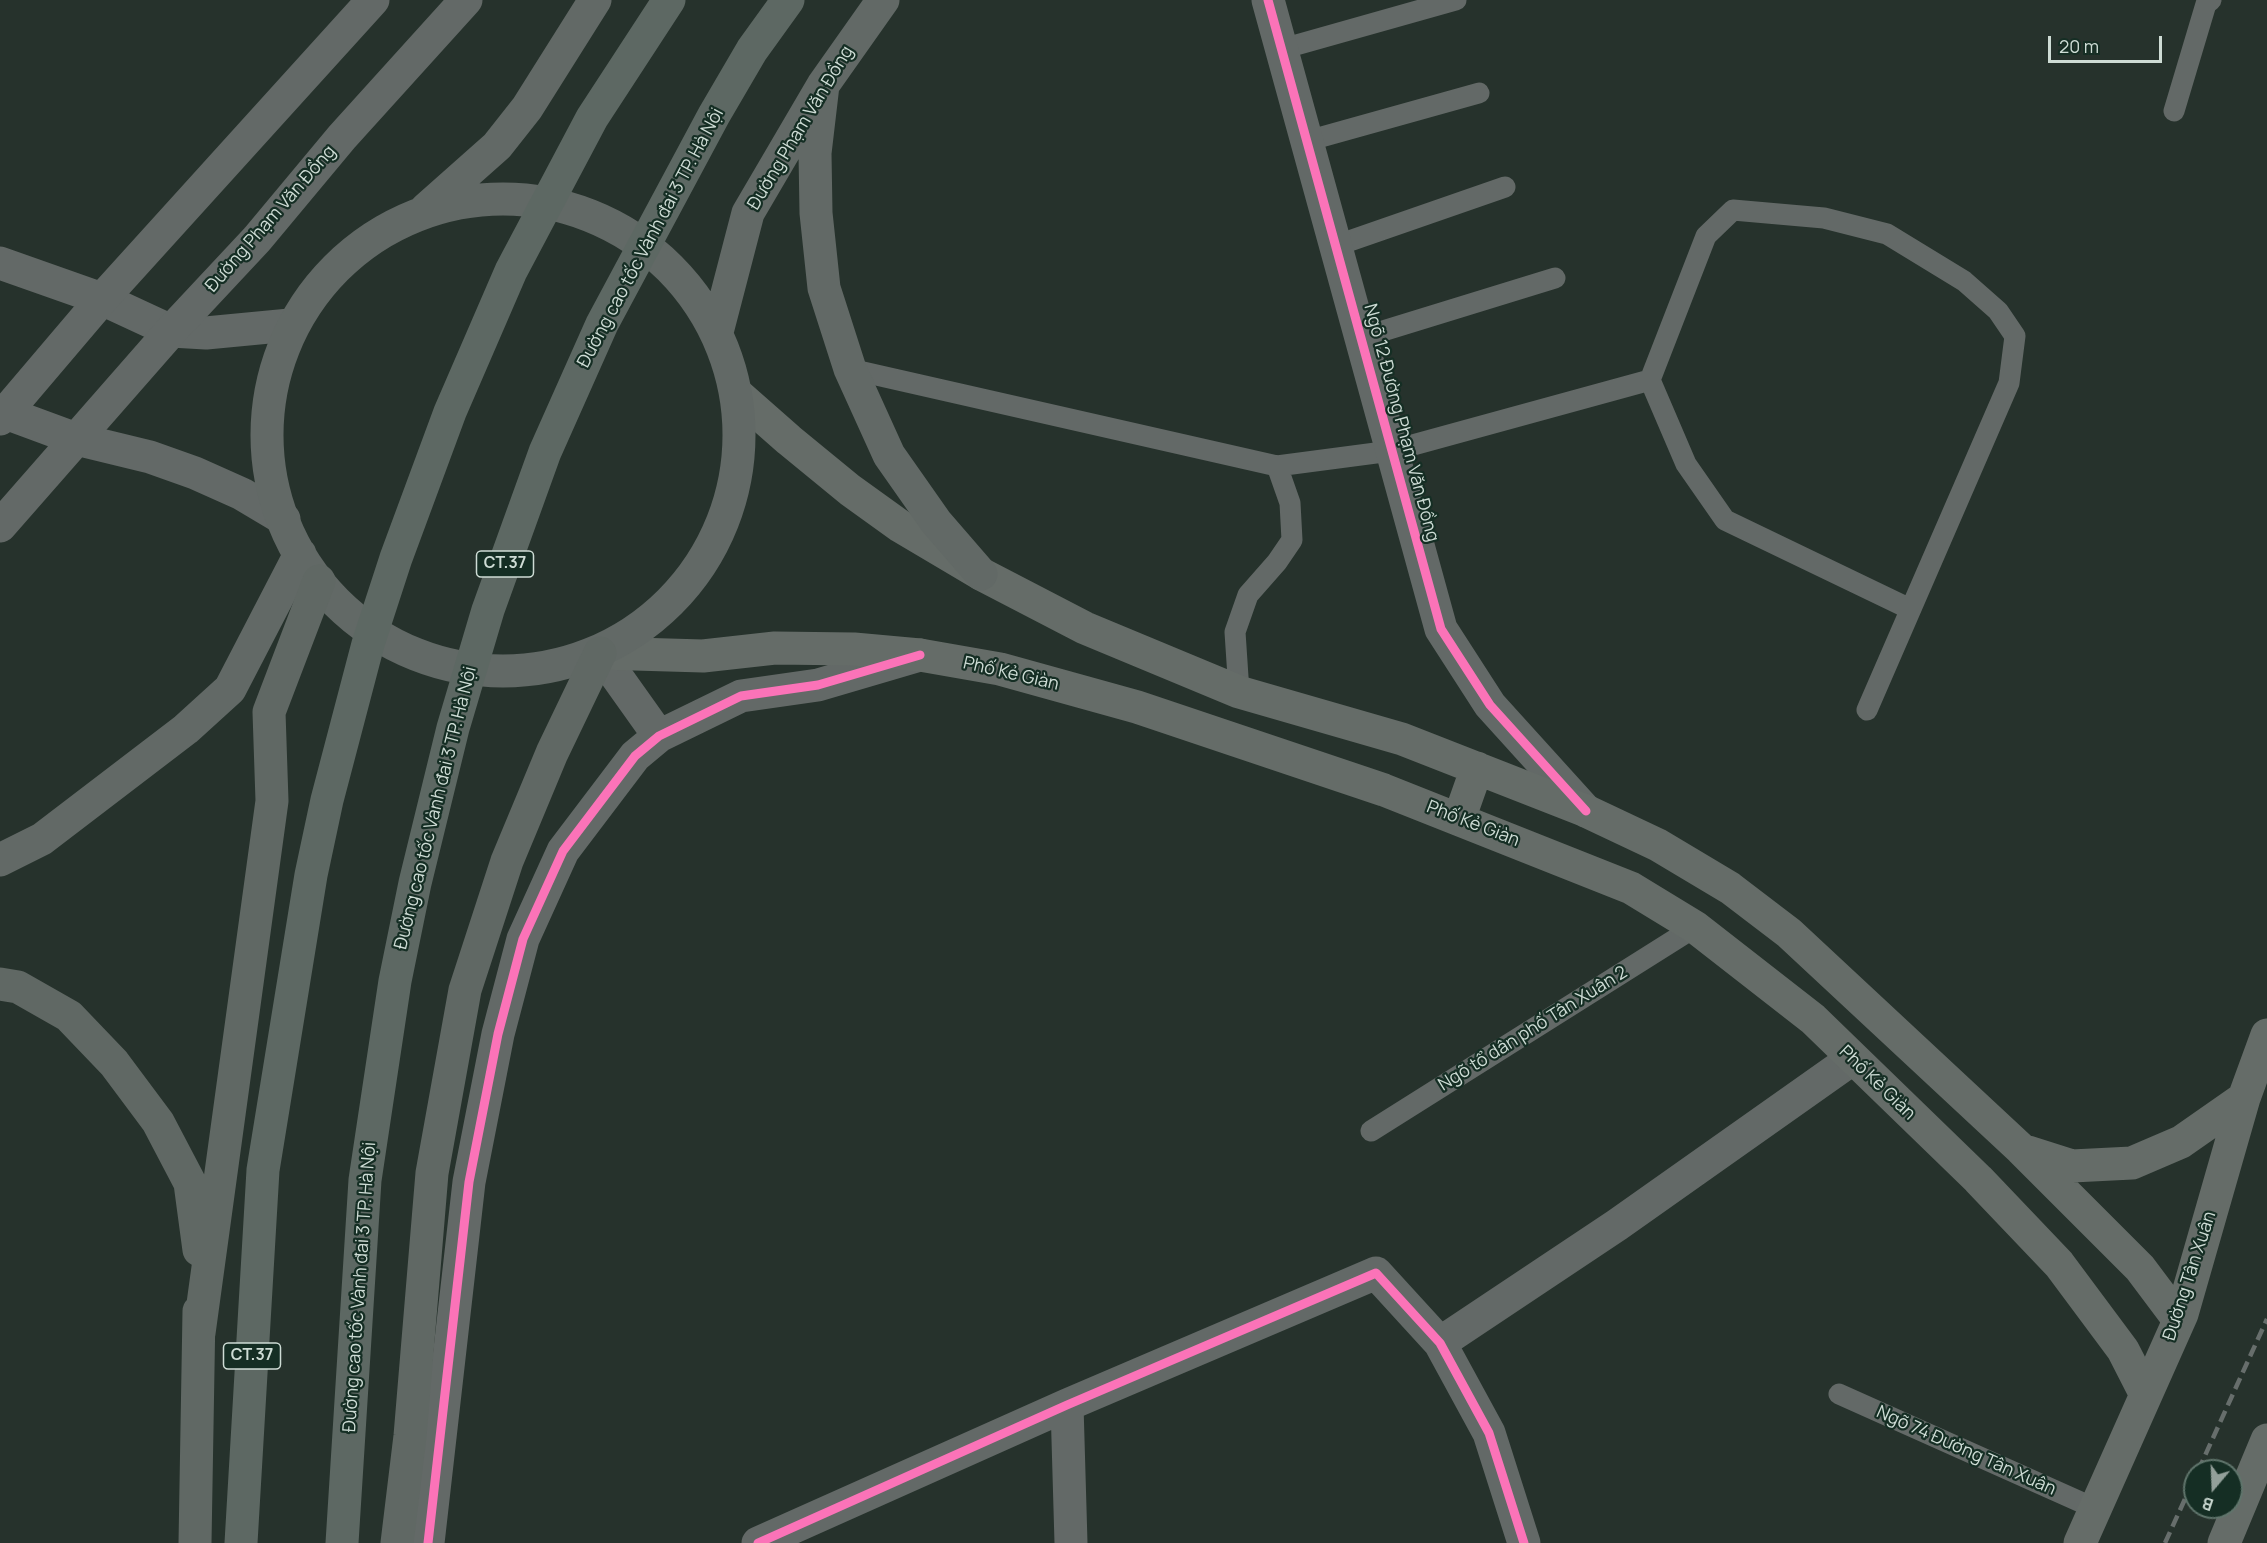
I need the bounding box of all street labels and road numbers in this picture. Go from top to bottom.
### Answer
street label: Đường Phạm Văn Đồng [744,42,858,214]
street label: Đường cao tốc Vành đai 3 TP. Hà Nội [573,105,729,371]
street label: Đường Phạm Văn Đồng [201,141,341,297]
street label: Ngõ 12 Đường Phạm Văn Đồng [1359,302,1443,544]
road number: CT.37 [476,551,534,577]
street label: Phố Kẻ Giàn [961,652,1061,696]
street label: Đường cao tốc Vành đai 3 TP. Hà Nội [390,664,482,952]
street label: Phố Kẻ Giàn [1423,796,1523,852]
street label: Ngõ tổ dân phố Tân Xuân 2 [1435,962,1631,1096]
street label: Phố Kẻ Giàn [1834,1041,1920,1125]
street label: Đường cao tốc Vành đai 3 TP. Hà Nội [339,1141,381,1433]
street label: Đường Tân Xuân [2159,1209,2221,1343]
road number: CT.37 [224,1343,280,1369]
street label: Ngõ 74 Đường Tân Xuân [1873,1402,2059,1500]

